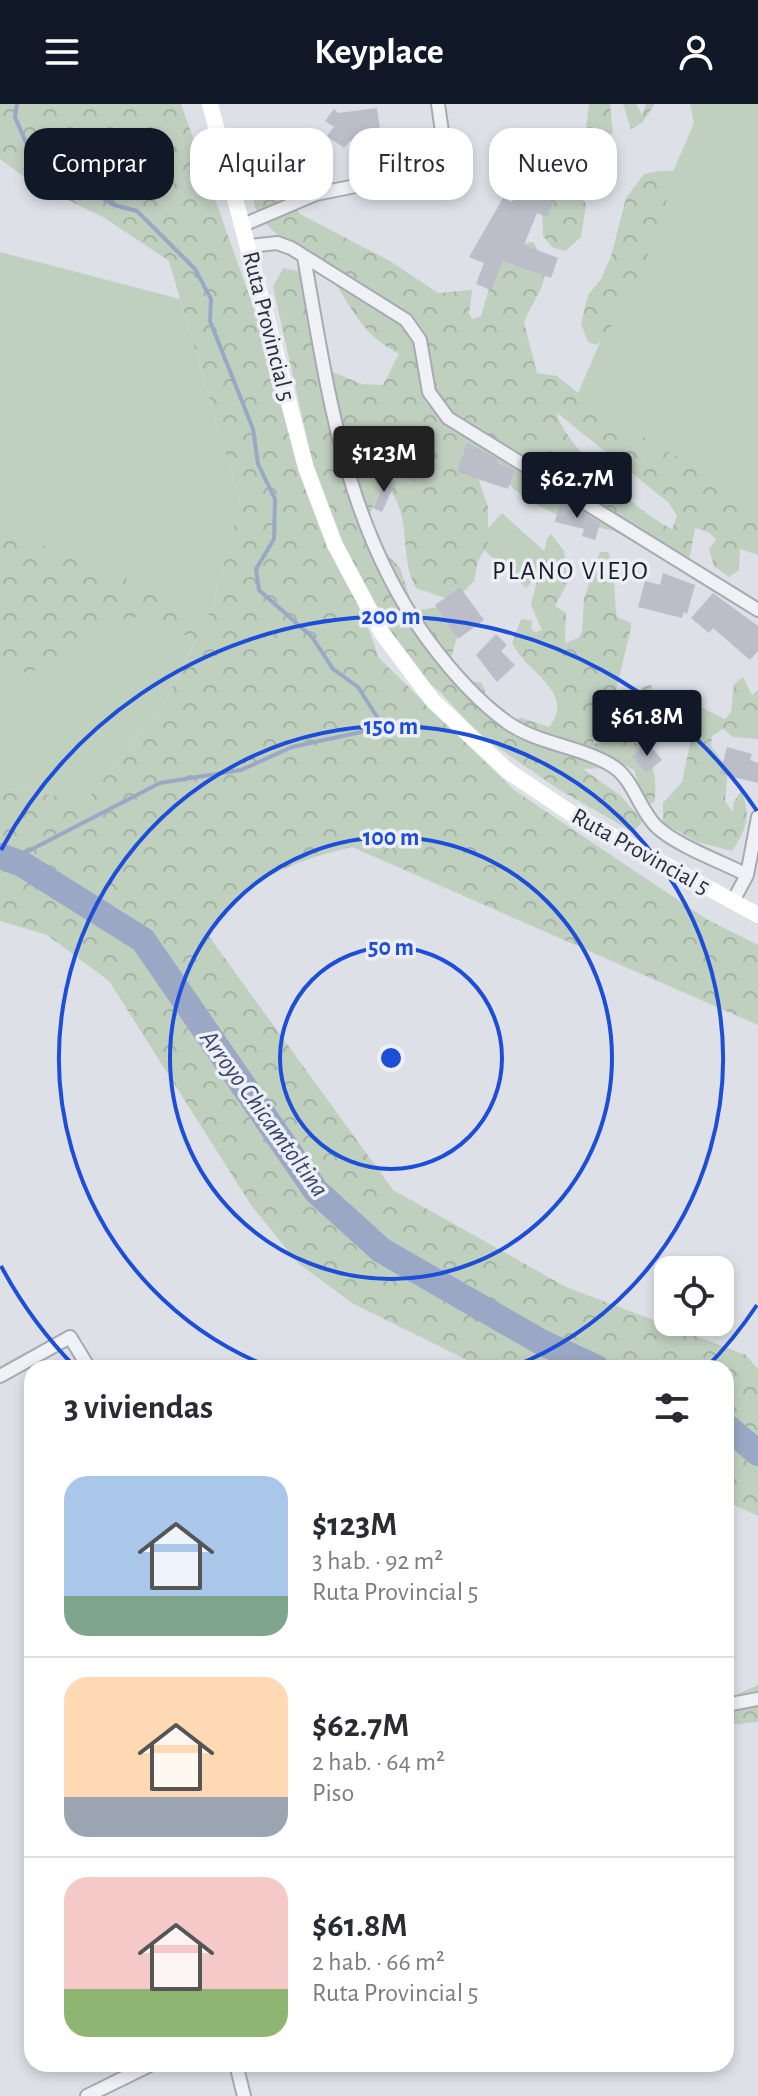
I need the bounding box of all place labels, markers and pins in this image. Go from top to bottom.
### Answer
pin: $123M [328,426,440,494]
pin: $62.7M [512,452,642,520]
pin: $61.8M [582,690,712,758]
centre of rings [377,1044,405,1072]

